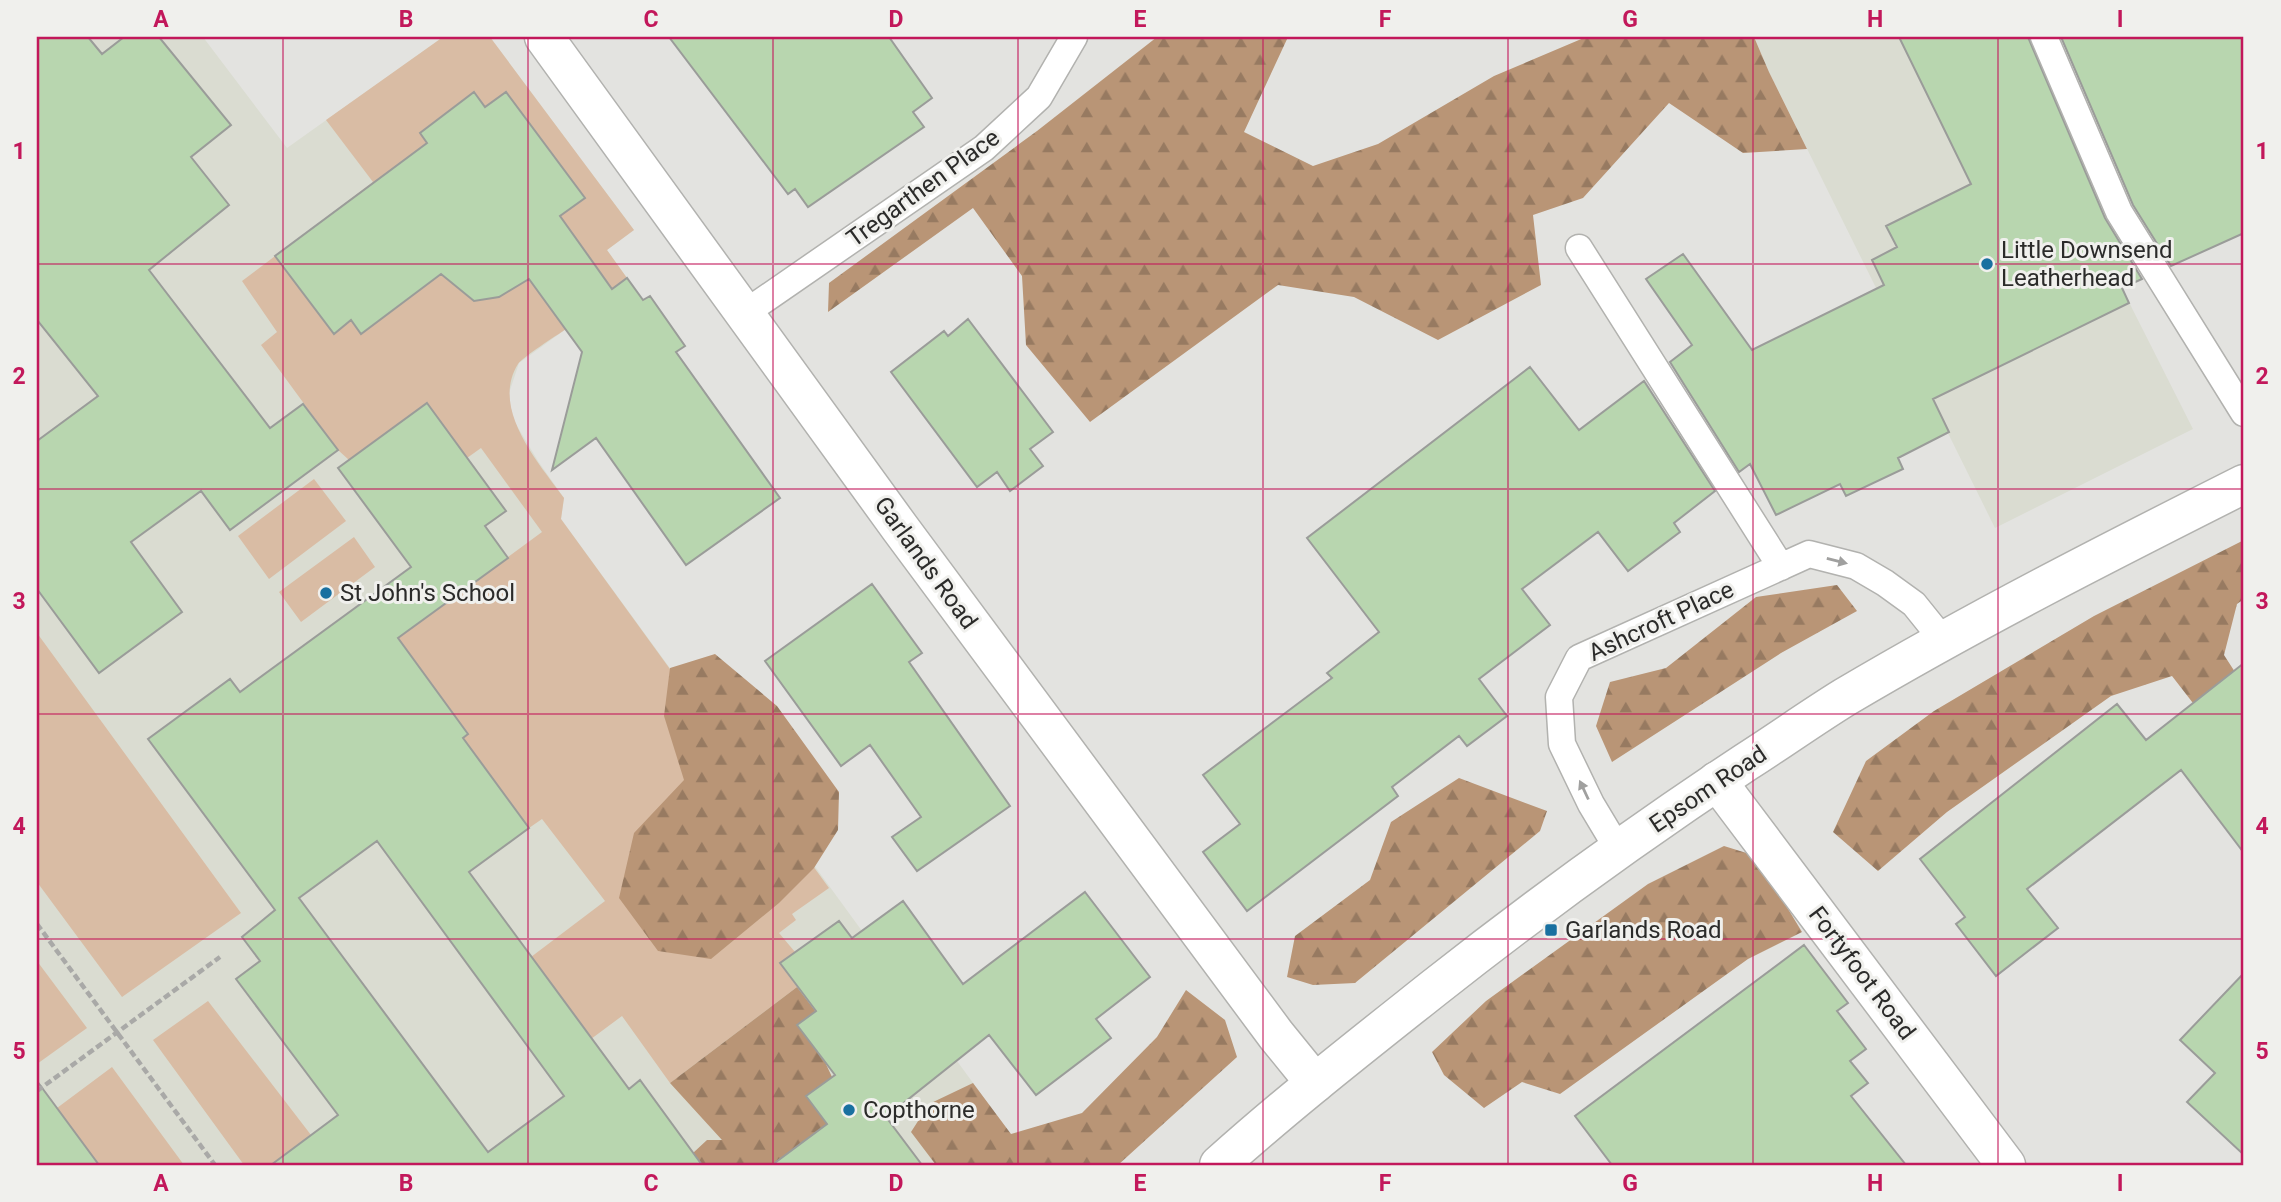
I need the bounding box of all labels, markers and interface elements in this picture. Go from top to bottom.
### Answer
text: A [153,6,169,33]
text: B [399,6,413,33]
text: C [643,6,659,33]
text: D [889,6,903,33]
text: E [1134,6,1147,33]
text: F [1379,6,1392,33]
text: G [1622,6,1638,33]
text: H [1867,6,1883,33]
text: I [2117,6,2123,33]
street label: Tregarthen Place [841,123,1005,253]
text: 1 [12,138,26,165]
text: 1 [2255,138,2269,165]
place label: Little Downsend Leatherhead [2001,236,2173,292]
marker: Little Downsend Leatherhead [1979,256,1995,272]
text: 2 [12,363,26,390]
text: 2 [2255,363,2269,390]
street label: Garlands Road [869,491,983,635]
one-way arrow [1827,556,1849,567]
street label: Ashcroft Place [1584,575,1738,667]
place label: St John's School [340,579,515,607]
marker: St John's School [318,585,334,601]
text: 3 [12,588,26,615]
text: 3 [2255,588,2269,615]
street label: Epsom Road [1644,740,1772,838]
one-way arrow [1578,780,1590,800]
text: 4 [12,813,26,840]
text: 4 [2255,813,2269,840]
street label: Fortyfoot Road [1803,901,1921,1045]
place label: Garlands Road [1565,916,1722,944]
marker: Garlands Road [1543,922,1559,938]
text: 5 [12,1038,26,1065]
text: 5 [2255,1038,2269,1065]
place label: Copthorne [863,1096,975,1124]
marker: Copthorne [841,1102,857,1118]
text: A [153,1170,169,1197]
text: B [399,1170,413,1197]
text: C [643,1170,659,1197]
text: D [889,1170,903,1197]
text: E [1134,1170,1147,1197]
text: F [1379,1170,1392,1197]
text: G [1622,1170,1638,1197]
text: H [1867,1170,1883,1197]
text: I [2117,1170,2123,1197]

